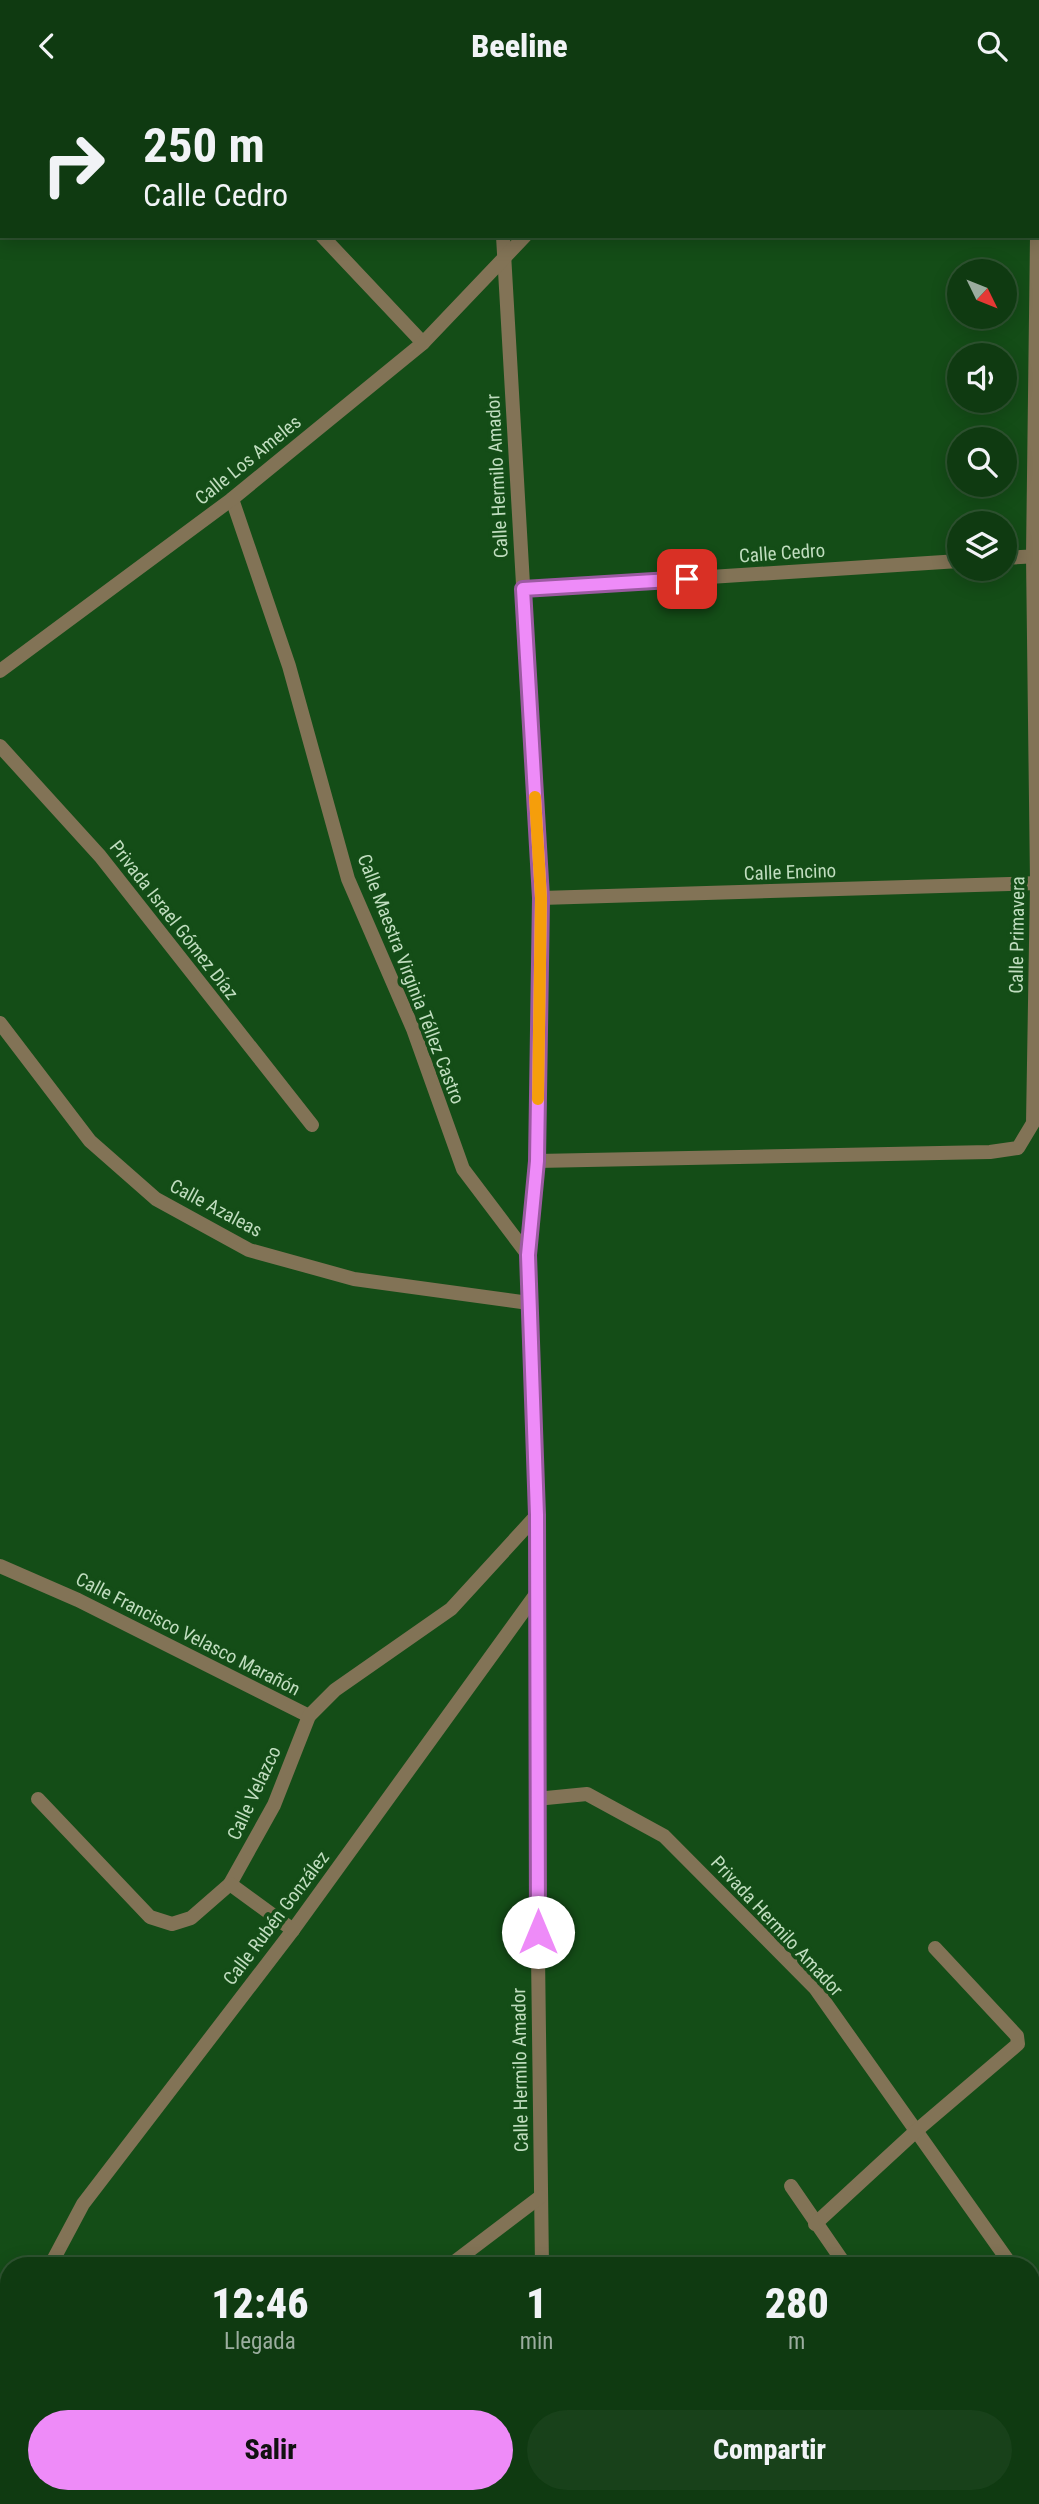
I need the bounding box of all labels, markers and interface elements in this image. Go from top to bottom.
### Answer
icon: back [28,27,66,65]
text: Beeline [471,27,568,65]
icon: search [973,27,1011,65]
text: 250 m [143,117,265,174]
icon: right [28,119,119,210]
text: Calle Cedro [143,176,288,214]
north arrow [947,259,1017,329]
map controls [947,259,1017,581]
button: sound [947,343,1017,413]
street label: Calle Hermilo Amador [481,393,513,559]
street label: Calle Los Ameles [190,410,306,510]
button: search [947,427,1017,497]
button: layers [947,511,1017,581]
street label: Calle Cedro [738,539,826,567]
pin [657,549,717,609]
icon: arrive [668,560,706,598]
street label: Privada Israel Gómez Díaz [105,836,243,1004]
street label: Calle Maestra Virginia Téllez Castro [353,851,469,1107]
street label: Calle Encino [743,859,837,885]
street label: Calle Primavera [1004,876,1030,994]
street label: Calle Azaleas [166,1174,266,1242]
street label: Calle Francisco Velasco Marañón [72,1567,304,1701]
street label: Calle Velazco [222,1742,286,1844]
street label: Calle Rubén González [218,1846,334,1990]
street label: Privada Hermilo Amador [706,1851,848,2001]
position arrow [501,1895,575,1969]
street label: Calle Hermilo Amador [507,1987,533,2152]
text: 12:46 [211,2279,308,2328]
text: 1 [526,2279,547,2328]
text: 280 [765,2279,829,2328]
text: Llegada [224,2328,296,2355]
text: min [520,2328,553,2355]
text: m [788,2328,805,2355]
button: Salir [28,2410,513,2490]
button: Compartir [527,2410,1012,2490]

